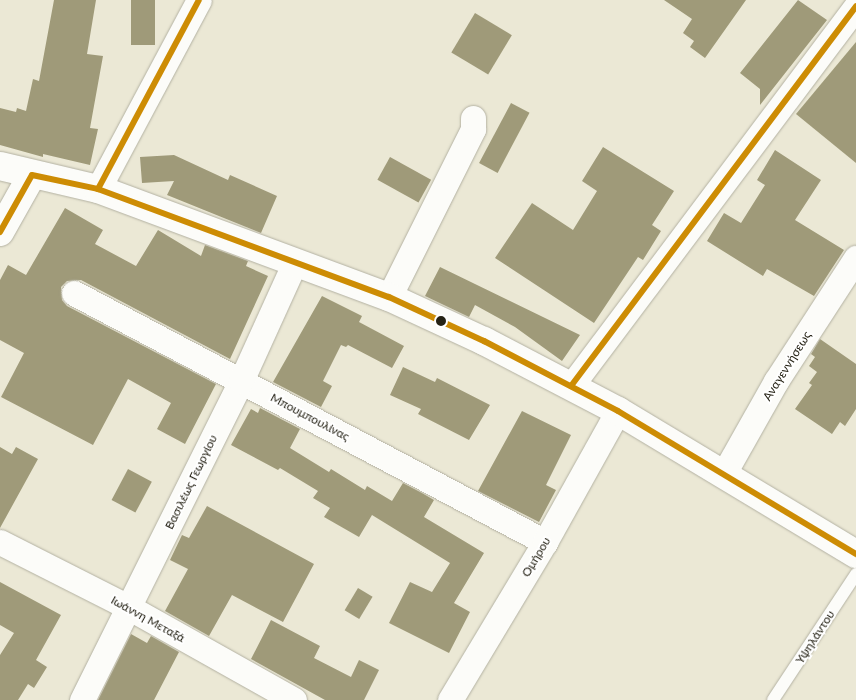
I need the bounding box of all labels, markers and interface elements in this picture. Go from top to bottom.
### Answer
unlabelled marker [436,316,446,326]
street label: Αναγεννήσεως [760,329,814,403]
street label: Μπουμπουλίνας [268,390,352,444]
street label: Βασιλέως Γεωργίου [162,432,220,532]
street label: Ομήρου [519,535,553,579]
street label: Ιωάννη Μεταξά [108,593,188,645]
street label: Υψηλάντου [792,608,838,666]

